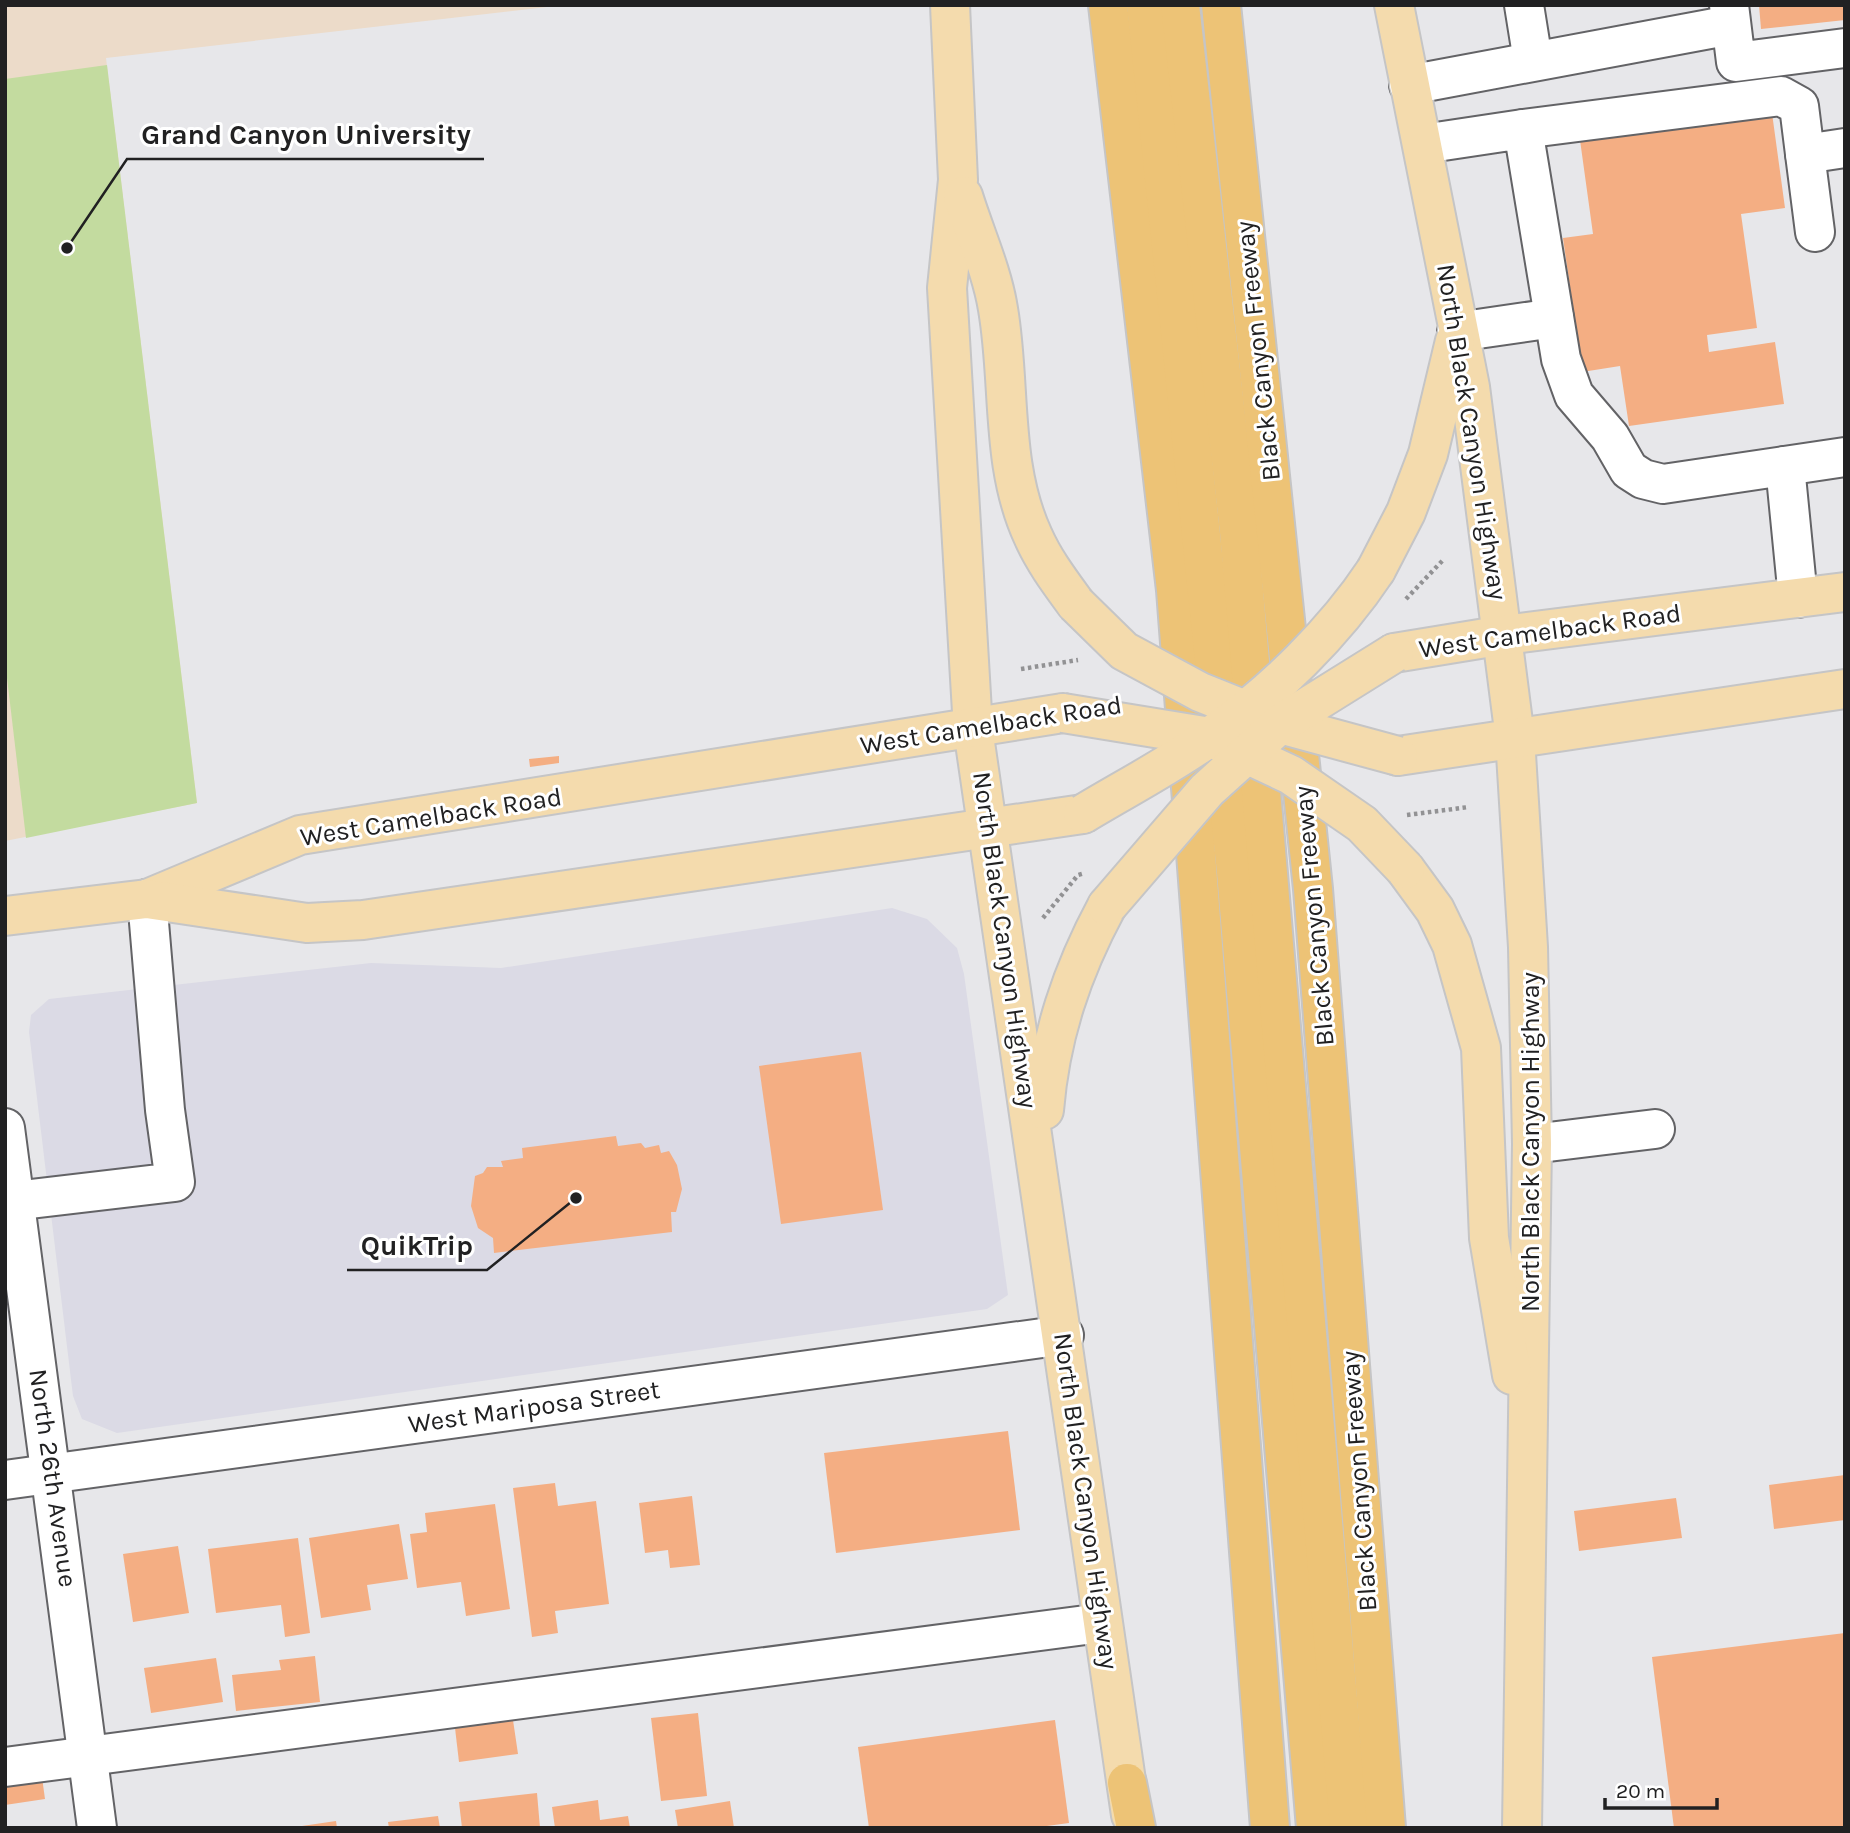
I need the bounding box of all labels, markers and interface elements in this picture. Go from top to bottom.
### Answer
callout: Grand Canyon University [127,110,484,159]
text: Grand Canyon University [141,118,471,151]
street label: Black Canyon Freeway [1229,220,1287,482]
street label: North Black Canyon Highway [1430,262,1514,602]
street label: West Camelback Road [1417,597,1683,665]
street label: West Camelback Road [858,689,1124,761]
street label: North Black Canyon Highway [966,770,1044,1110]
street label: West Camelback Road [298,781,564,853]
street label: Black Canyon Freeway [1287,785,1341,1047]
street label: North Black Canyon Highway [1515,972,1546,1312]
callout: QuikTrip [347,1221,487,1270]
text: QuikTrip [361,1229,473,1262]
street label: North Black Canyon Highway [1047,1331,1125,1671]
street label: Black Canyon Freeway [1334,1350,1384,1612]
street label: North 26th Avenue [22,1367,84,1589]
street label: West Mariposa Street [406,1374,662,1440]
scale bar [1605,1766,1717,1810]
text: 20 m [1616,1779,1665,1803]

